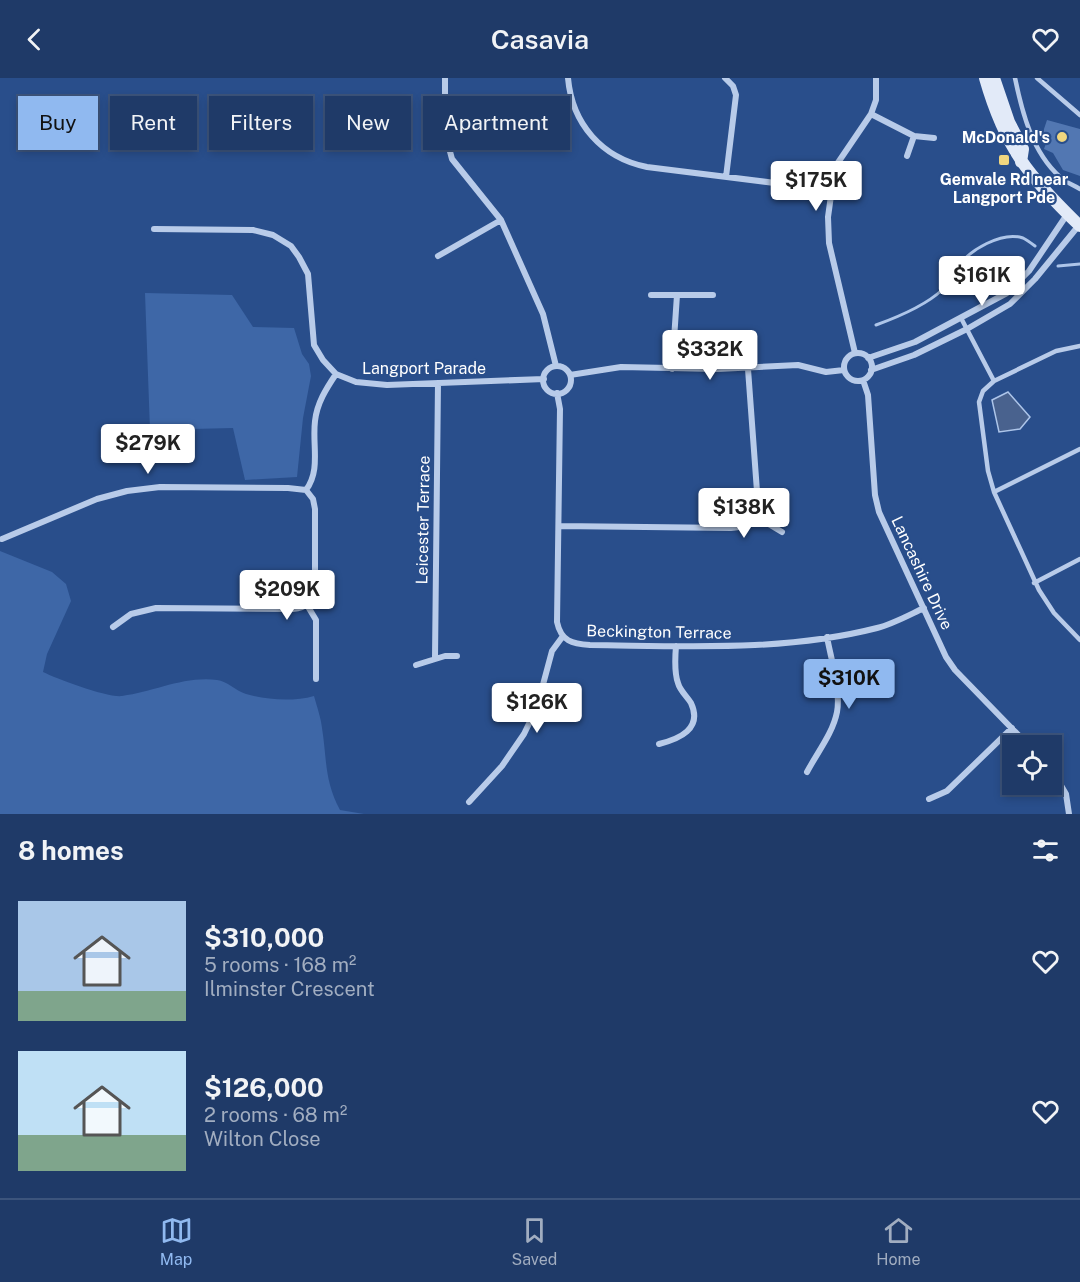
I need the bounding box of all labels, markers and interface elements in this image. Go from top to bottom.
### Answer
icon: back [18,23,51,56]
text: Casavia [491,23,589,55]
icon: heart [1029,23,1062,56]
chip: Buy [18,96,98,150]
chip: Rent [110,96,197,150]
chip: Filters [209,96,313,150]
chip: New [325,96,411,150]
chip: Apartment [423,96,570,150]
place label: McDonald's [962,128,1050,147]
marker: McDonald's [1055,130,1069,144]
marker: Gemvale Rd near Langport Pde [997,153,1011,167]
pin: $175K [774,161,858,212]
text: $175K [785,168,847,192]
place label: Gemvale Rd near Langport Pde [940,170,1069,207]
pin: $161K [940,256,1024,307]
text: $161K [953,263,1011,287]
pin: $332K [668,330,752,381]
text: $332K [676,337,744,361]
street label: Langport Parade [362,359,486,378]
pin: $279K [106,424,190,475]
text: $279K [115,431,181,455]
street label: Leicester Terrace [412,455,434,585]
pin: $138K [702,488,786,539]
text: $138K [712,495,776,519]
street label: Lancashire Drive [887,513,957,633]
pin: $209K [245,570,329,621]
text: $209K [254,577,320,601]
street label: Beckington Terrace [586,621,732,643]
pin: $310K [807,659,891,710]
text: $310K [818,666,880,690]
pin: $126K [495,683,579,734]
text: $126K [506,690,568,714]
map controls [1002,735,1062,795]
button: locate [1002,735,1062,795]
icon: filters [1029,834,1062,867]
text: 8 homes [18,835,124,866]
text: $310,000 [204,922,324,953]
icon: home [66,925,138,997]
icon: heart [1029,945,1062,978]
text: 5 rooms · 168 m² [204,953,356,977]
text: Ilminster Crescent [204,977,375,1001]
text: $126,000 [204,1072,324,1103]
icon: home [66,1075,138,1147]
icon: heart [1029,1095,1062,1128]
text: 2 rooms · 68 m² [204,1103,347,1127]
text: Wilton Close [204,1127,321,1151]
tab: Map [160,1214,193,1269]
tab: Saved [512,1214,557,1269]
tab: Home [876,1214,920,1269]

